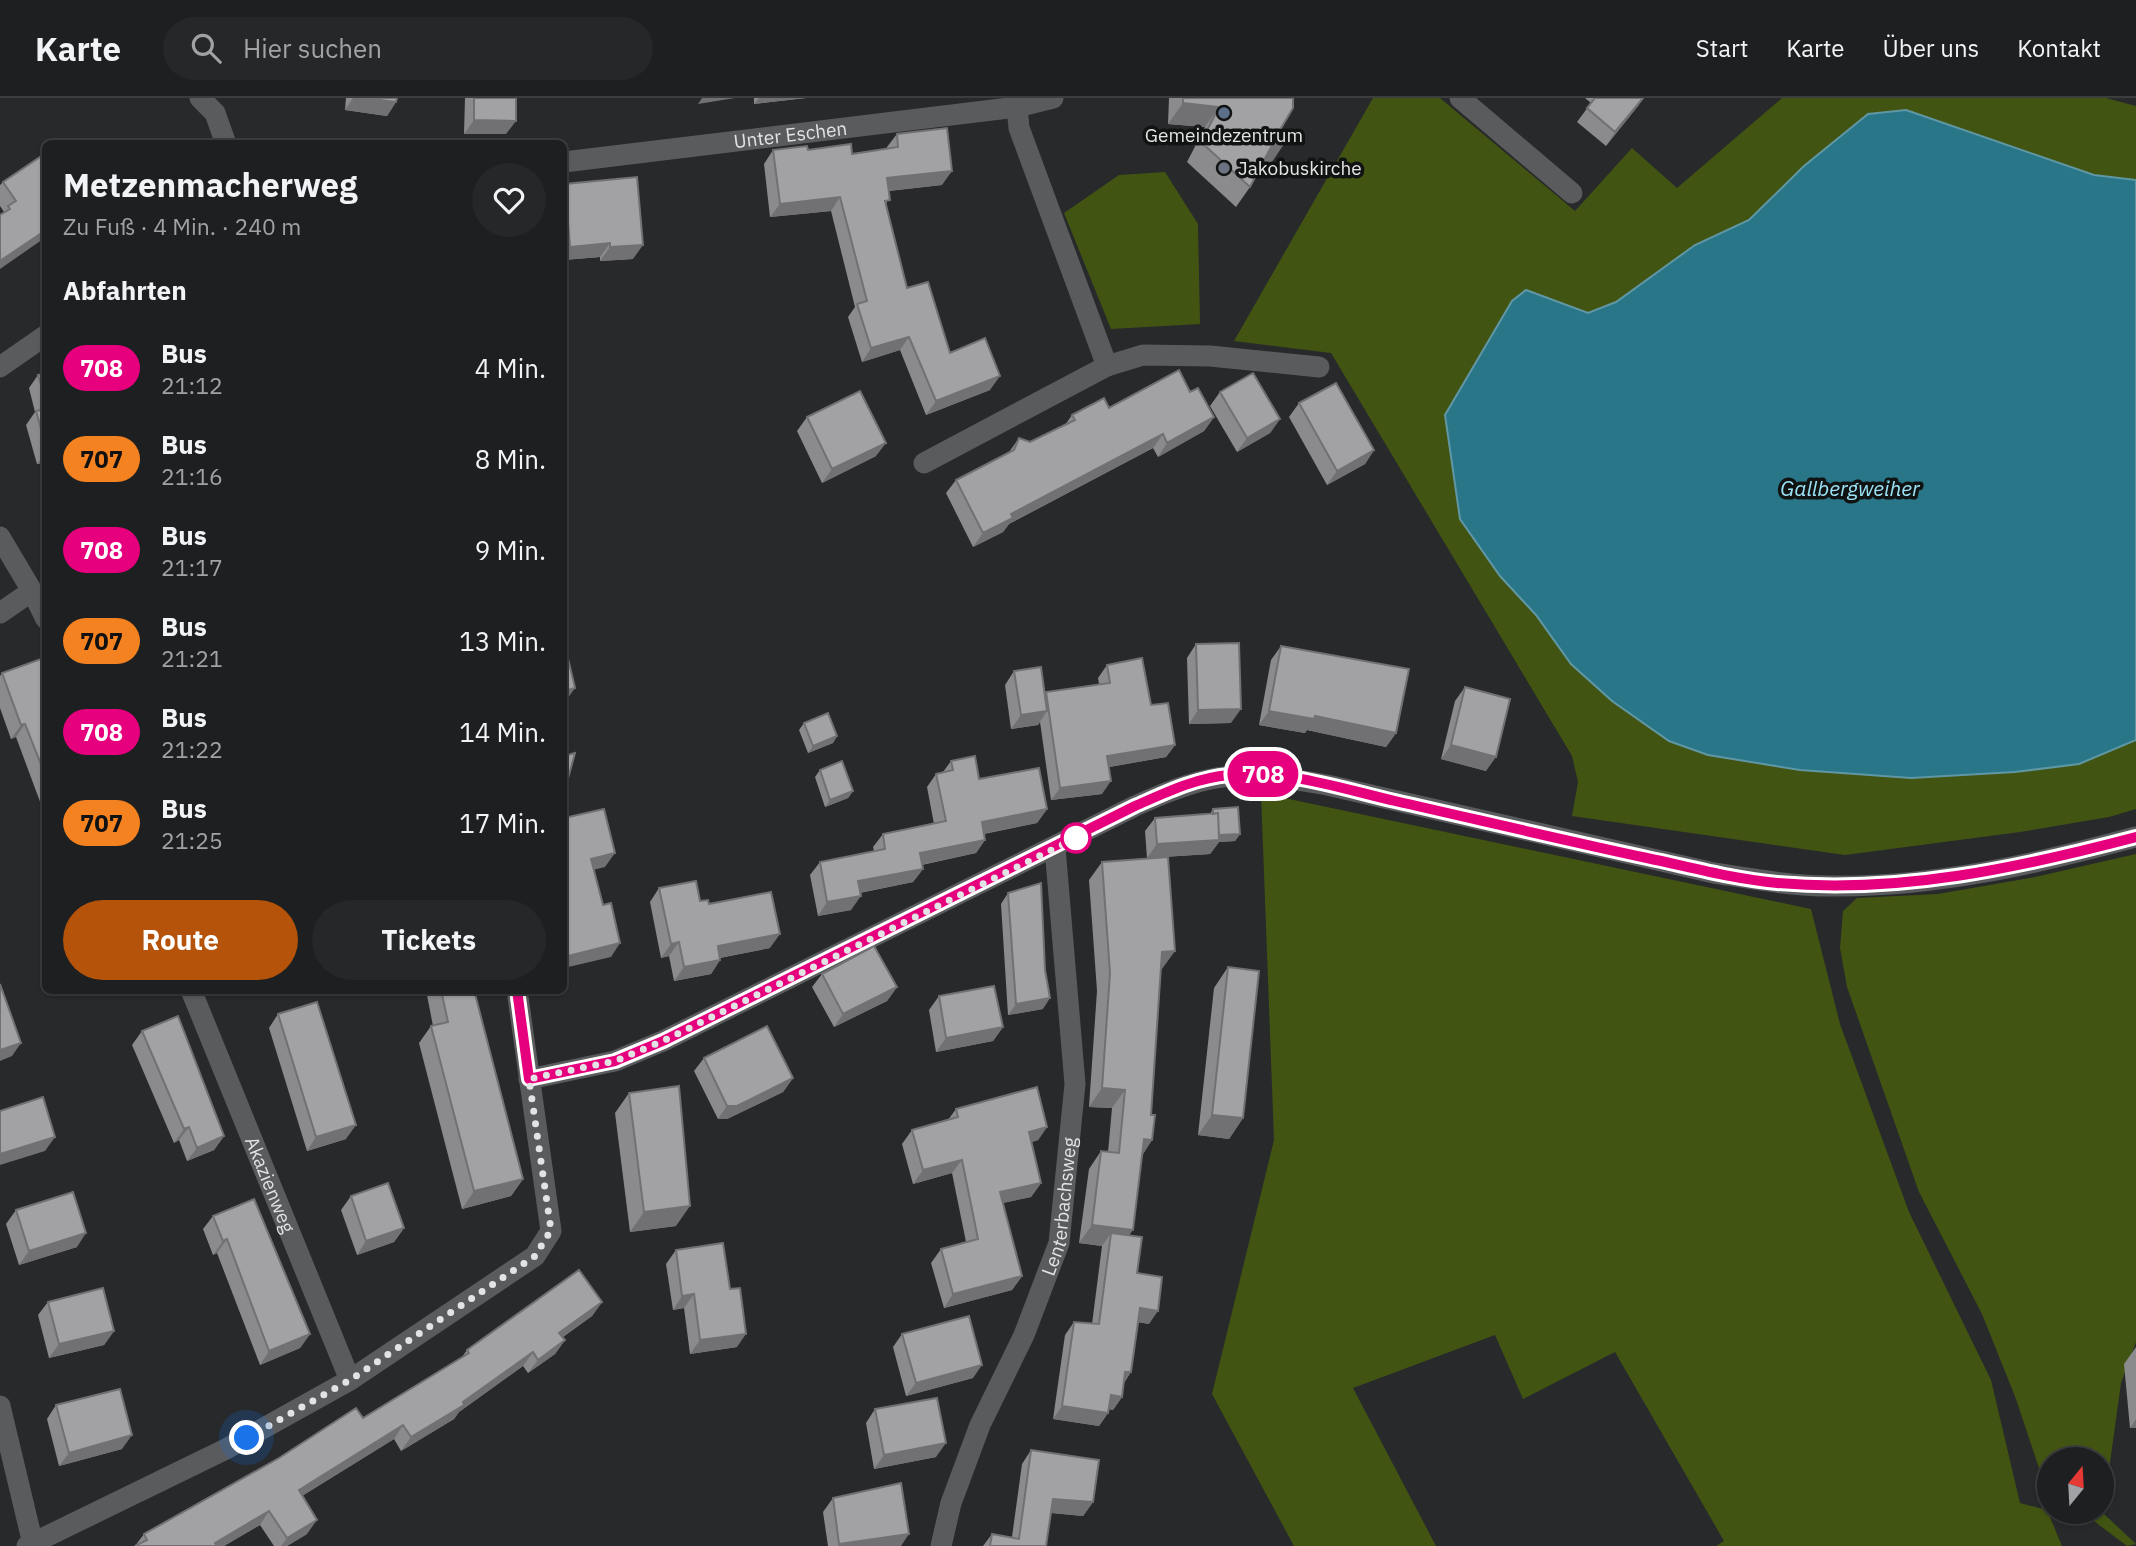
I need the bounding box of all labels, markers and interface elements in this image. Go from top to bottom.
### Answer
search box [163,17,653,80]
text: Karte [35,27,121,70]
icon: search [187,29,225,67]
text: Hier suchen [243,31,382,65]
text: Start [1696,32,1748,64]
text: Karte [1786,32,1844,64]
text: Über uns [1882,32,1979,64]
text: Kontakt [2017,32,2101,64]
marker: Gemeindezentrum [1216,105,1232,121]
street label: Unter Eschen [732,116,848,153]
place label: Gemeindezentrum [1145,123,1303,147]
place label: Jakobuskirche [1238,156,1362,180]
marker: Jakobuskirche [1216,160,1232,176]
text: Metzenmacherweg [63,163,357,206]
button: heart [472,163,546,237]
text: Zu Fuß · 4 Min. · 240 m [63,211,301,241]
text: Abfahrten [63,273,187,307]
text: Bus [161,336,207,370]
text: 4 Min. [475,351,546,385]
text: 708 [80,352,123,384]
text: 21:12 [161,370,223,400]
text: Bus [161,427,207,461]
text: 8 Min. [475,442,546,476]
text: 707 [80,443,123,475]
text: 21:16 [161,461,223,491]
water label: Gallbergweiher [1780,474,1921,502]
text: Bus [161,518,207,552]
text: 9 Min. [475,533,546,567]
text: 708 [80,534,123,566]
text: 21:17 [161,552,223,582]
text: Bus [161,609,207,643]
text: 13 Min. [459,624,546,658]
text: 707 [80,625,123,657]
text: 21:21 [161,643,223,673]
text: Bus [161,700,207,734]
text: 14 Min. [459,715,546,749]
text: 708 [80,716,123,748]
text: 21:22 [161,734,223,764]
line badge: 708 [1223,751,1303,797]
text: 708 [1241,758,1285,790]
text: Bus [161,791,207,825]
text: 17 Min. [459,806,546,840]
text: 707 [80,807,123,839]
unlabelled marker [1061,823,1091,853]
text: 21:25 [161,825,223,855]
button: Route [63,900,298,980]
button: Tickets [312,900,546,980]
street label: Akazienweg [240,1133,301,1236]
street label: Lenterbachsweg [1036,1136,1082,1279]
your location [229,1420,264,1455]
north arrow [2037,1447,2114,1524]
map controls [2037,1447,2114,1524]

